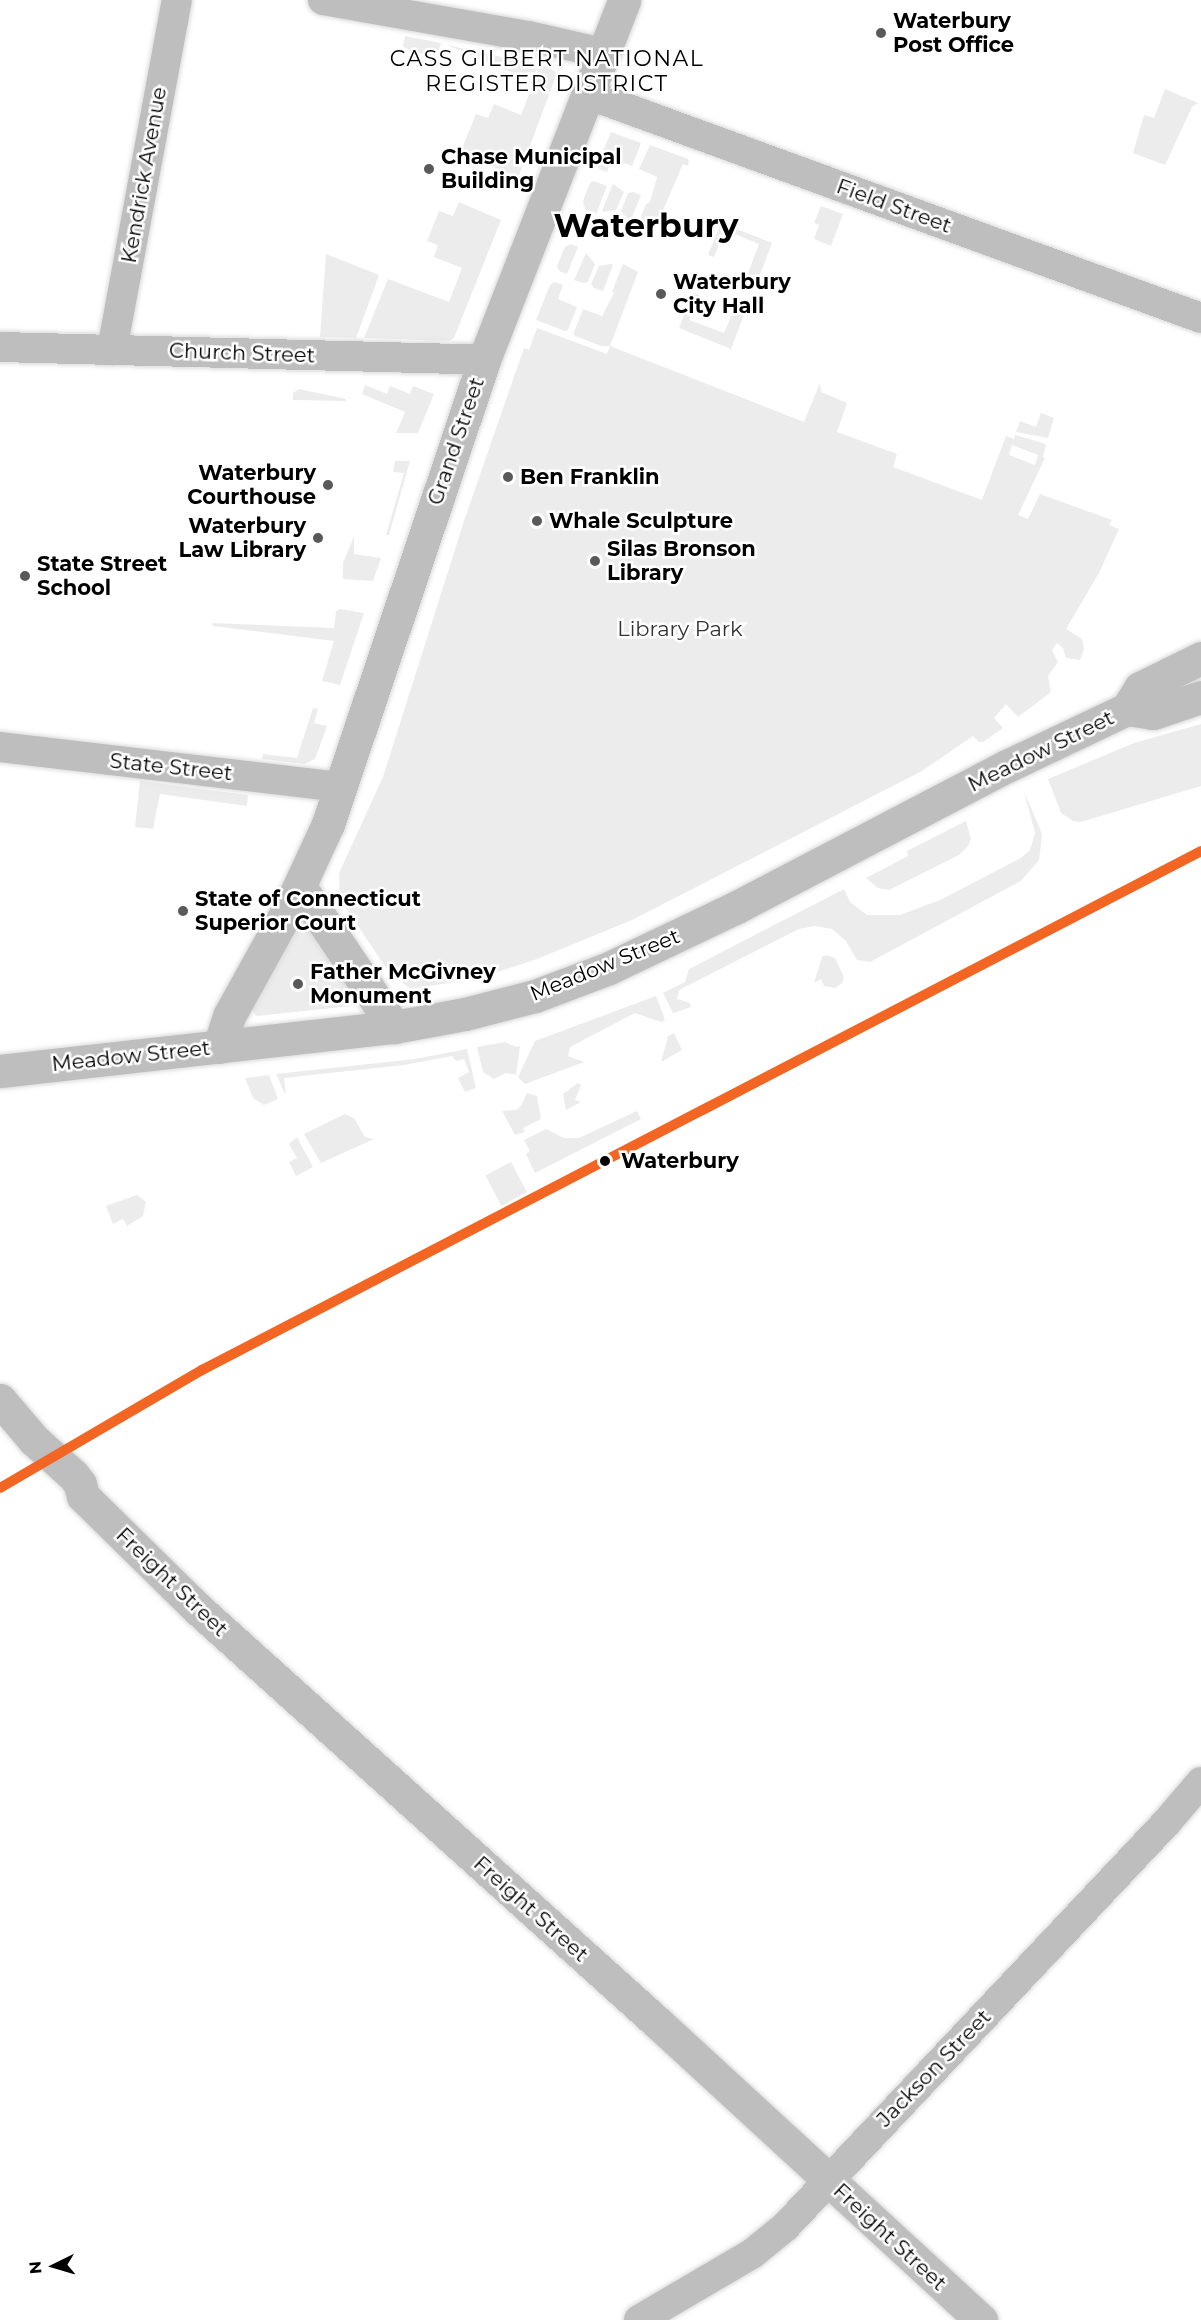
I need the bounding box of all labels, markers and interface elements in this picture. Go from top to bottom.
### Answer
place label: Waterbury Post Office [893,8,1014,58]
marker: Waterbury Post Office [874,26,888,40]
district label: CASS GILBERT NATIONAL REGISTER DISTRICT [390,45,704,96]
street label: Kendrick Avenue [116,85,172,265]
place label: Chase Municipal Building [441,144,622,194]
marker: Chase Municipal Building [422,162,436,176]
street label: Field Street [833,174,955,238]
district label: Waterbury [553,206,739,246]
place label: Waterbury City Hall [673,269,791,319]
marker: Waterbury City Hall [654,287,668,301]
street label: Church Street [169,338,315,368]
street label: Grand Street [422,374,490,508]
place label: Waterbury Courthouse [187,460,316,510]
place label: Ben Franklin [520,464,660,490]
marker: Ben Franklin [501,470,515,484]
marker: Waterbury Courthouse [321,478,335,492]
place label: Whale Sculpture [549,508,733,534]
place label: Waterbury Law Library [179,513,306,563]
marker: Whale Sculpture [530,514,544,528]
marker: Waterbury Law Library [311,531,325,545]
place label: Silas Bronson Library [607,536,756,586]
place label: State Street School [37,551,167,601]
marker: Silas Bronson Library [588,554,602,568]
marker: State Street School [18,569,32,583]
park label: Library Park [617,616,743,642]
street label: Meadow Street [964,705,1118,797]
street label: State Street [108,748,234,786]
place label: State of Connecticut Superior Court [195,886,421,936]
marker: State of Connecticut Superior Court [176,904,190,918]
street label: Meadow Street [526,923,684,1007]
place label: Father McGivney Monument [310,959,496,1009]
marker: Father McGivney Monument [291,977,305,991]
street label: Meadow Street [50,1035,212,1077]
place label: Waterbury [621,1148,739,1174]
marker: Waterbury [594,1150,616,1172]
street label: Freight Street [111,1522,233,1642]
street label: Freight Street [468,1851,594,1967]
street label: Jackson Street [872,2004,996,2132]
street label: Freight Street [828,2178,952,2296]
north arrow [24,2236,84,2296]
text: N [26,2260,46,2275]

